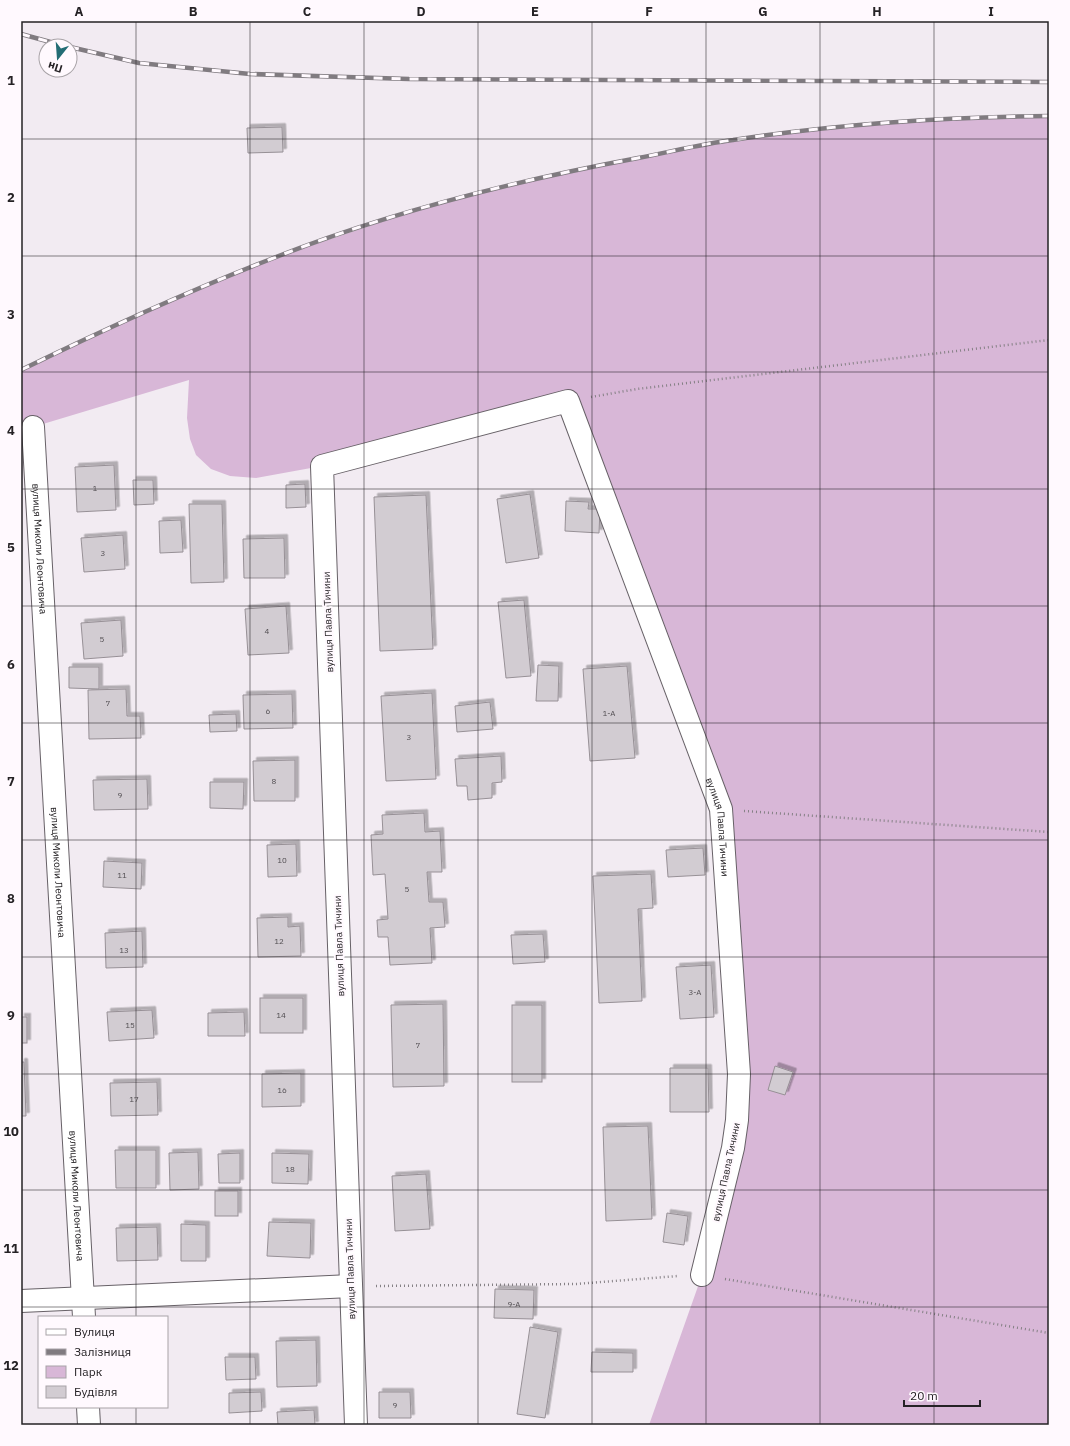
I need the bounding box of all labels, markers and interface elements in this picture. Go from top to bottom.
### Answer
text: A [75,3,84,20]
text: B [189,3,198,20]
text: C [303,3,312,20]
text: D [416,3,426,20]
text: E [531,3,539,20]
text: F [645,3,653,20]
text: G [758,3,768,20]
text: H [872,3,882,20]
text: I [988,3,994,20]
north arrow [38,38,78,78]
text: Пн [46,59,64,76]
text: 1 [7,72,15,89]
text: 2 [7,189,15,206]
text: 3 [7,306,15,323]
text: 4 [7,422,15,439]
street label: вулиця Миколи Леонтовича [30,483,50,615]
house number: 1 [93,483,98,493]
text: 5 [7,539,15,556]
house number: 3 [101,548,106,558]
street label: вулиця Павла Тичини [320,571,336,673]
house number: 4 [265,626,270,636]
house number: 5 [100,634,105,644]
text: 6 [7,656,15,673]
house number: 7 [106,698,111,708]
house number: 6 [266,706,271,716]
house number: 1-А [603,708,615,718]
house number: 3 [407,732,412,742]
text: 7 [7,773,15,790]
house number: 8 [272,776,277,786]
street label: вулиця Павла Тичини [703,776,732,877]
house number: 9 [118,790,123,800]
street label: вулиця Миколи Леонтовича [48,807,69,939]
house number: 10 [277,855,287,865]
house number: 11 [117,870,127,880]
house number: 5 [405,884,410,894]
text: 8 [7,890,15,907]
street label: вулиця Павла Тичини [331,895,347,997]
house number: 12 [274,936,284,946]
house number: 13 [119,945,129,955]
house number: 3-А [689,987,701,997]
text: 9 [7,1007,15,1024]
house number: 14 [276,1010,286,1020]
house number: 15 [125,1020,135,1030]
house number: 7 [416,1040,421,1050]
house number: 16 [277,1085,287,1095]
house number: 17 [129,1094,139,1104]
street label: вулиця Павла Тичини [709,1121,743,1223]
text: 10 [3,1123,19,1140]
street label: вулиця Миколи Леонтовича [67,1130,87,1262]
house number: 18 [285,1164,295,1174]
street label: вулиця Павла Тичини [342,1218,358,1320]
text: 11 [3,1240,19,1257]
house number: 9-А [508,1299,520,1309]
legend [38,1316,168,1408]
text: Вулиця [74,1324,115,1339]
text: Залізниця [74,1344,131,1359]
text: 12 [3,1357,19,1374]
text: Парк [74,1364,103,1379]
scale bar [904,1382,980,1408]
text: Будівля [74,1384,117,1399]
text: 20 m [910,1388,938,1403]
house number: 9 [393,1400,398,1410]

